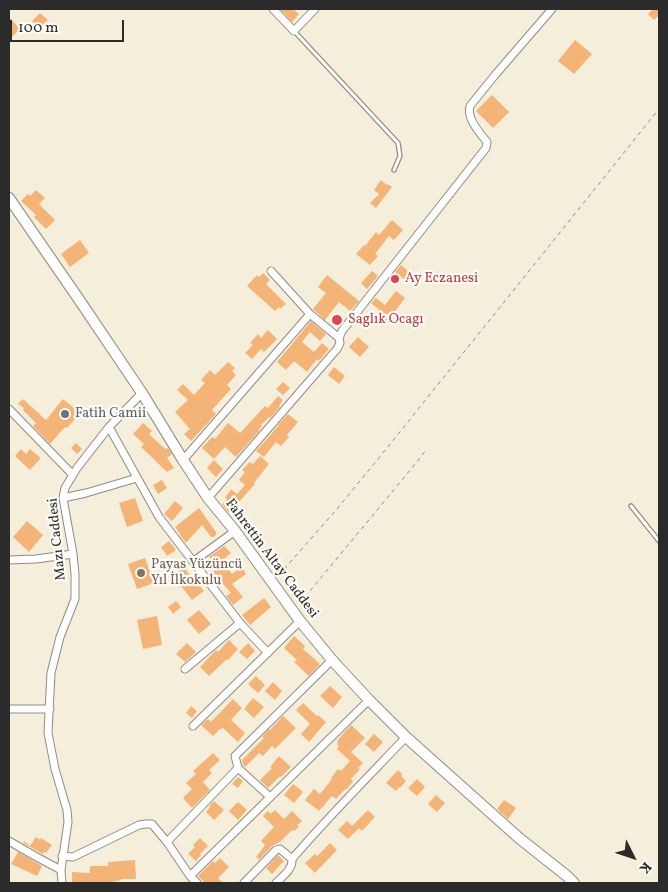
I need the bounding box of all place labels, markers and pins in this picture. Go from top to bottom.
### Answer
place label: Ay Eczanesi [405,271,478,287]
marker: Ay Eczanesi [389,273,401,285]
place label: Saglık Ocagı [348,312,424,328]
marker: Saglık Ocagı [330,313,344,327]
place label: Fatih Camii [75,406,146,422]
marker: Fatih Camii [59,408,71,420]
place label: Payas Yüzüncü Yıl İlkokulu [151,557,242,590]
marker: Payas Yüzüncü Yıl İlkokulu [135,567,147,579]

